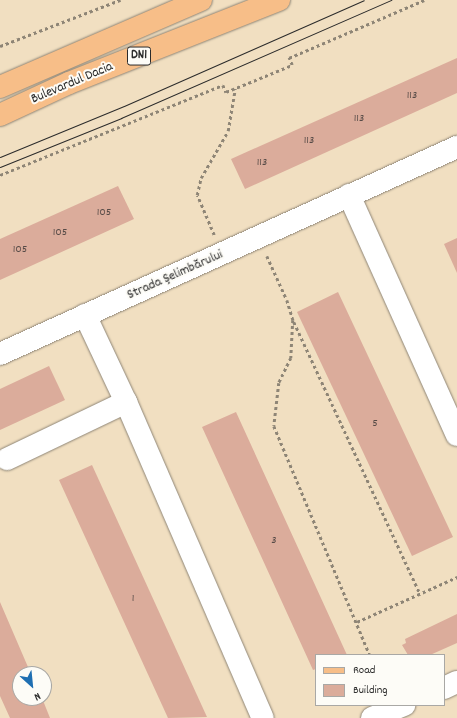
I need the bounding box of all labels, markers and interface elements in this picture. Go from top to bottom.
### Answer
road number: DN1 [127,45,151,67]
street label: Bulevardul Dacia [28,58,116,108]
house number: 113 [407,89,417,103]
house number: 113 [354,112,364,126]
house number: 113 [304,134,314,148]
house number: 113 [257,156,267,170]
house number: 105 [97,206,111,220]
house number: 105 [53,226,67,240]
house number: 105 [13,243,27,257]
street label: Strada Șelimbărului [125,246,225,304]
house number: 5 [372,417,378,431]
house number: 3 [271,534,277,548]
house number: 1 [132,592,134,606]
legend [315,654,445,706]
text: Road [353,662,375,679]
north arrow [12,666,52,706]
text: Building [353,682,388,699]
text: N [31,687,43,704]

